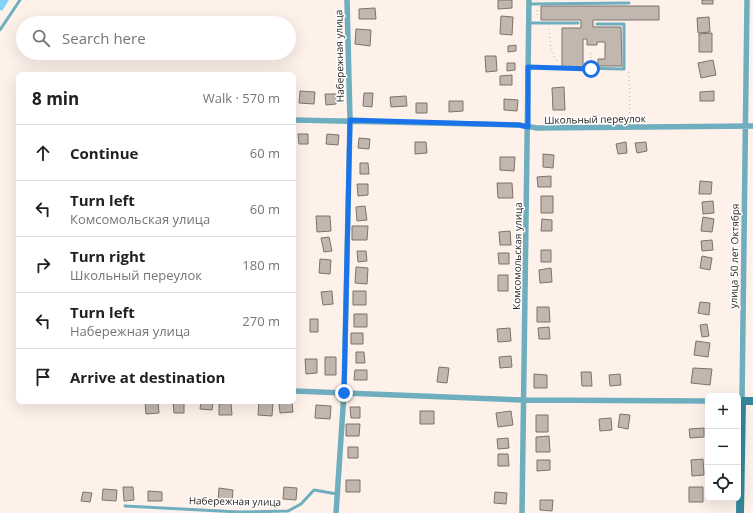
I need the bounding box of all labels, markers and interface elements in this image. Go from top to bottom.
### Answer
street label: Набережная улица [331,10,347,102]
search box [16,16,296,60]
icon: search [30,27,52,49]
text: Search here [62,28,146,48]
route start [582,60,600,78]
text: 8 min [32,87,79,110]
text: Walk · 570 m [203,89,280,107]
street label: Школьный переулок [544,111,647,127]
icon: ahead [32,142,54,164]
text: Continue [70,143,138,163]
text: 60 m [250,144,280,162]
text: Turn left [70,190,135,210]
icon: left [32,198,54,220]
text: 60 m [250,200,280,218]
street label: Комсомольская улица [509,202,525,310]
street label: улица 50 лет Октября [726,203,742,309]
text: Комсомольская улица [70,210,210,228]
text: Turn right [70,246,145,266]
icon: right [32,254,54,276]
text: 180 m [242,256,280,274]
text: Школьный переулок [70,266,202,284]
text: Turn left [70,302,135,322]
icon: left [32,310,54,332]
text: 270 m [242,312,280,330]
text: Набережная улица [70,322,190,340]
icon: arrive [32,366,54,388]
text: Arrive at destination [70,367,225,387]
route end [335,384,353,402]
map controls [705,393,741,501]
button: + [705,393,741,429]
button: − [705,429,741,465]
button: locate [705,465,741,501]
street label: Набережная улица [189,493,281,509]

